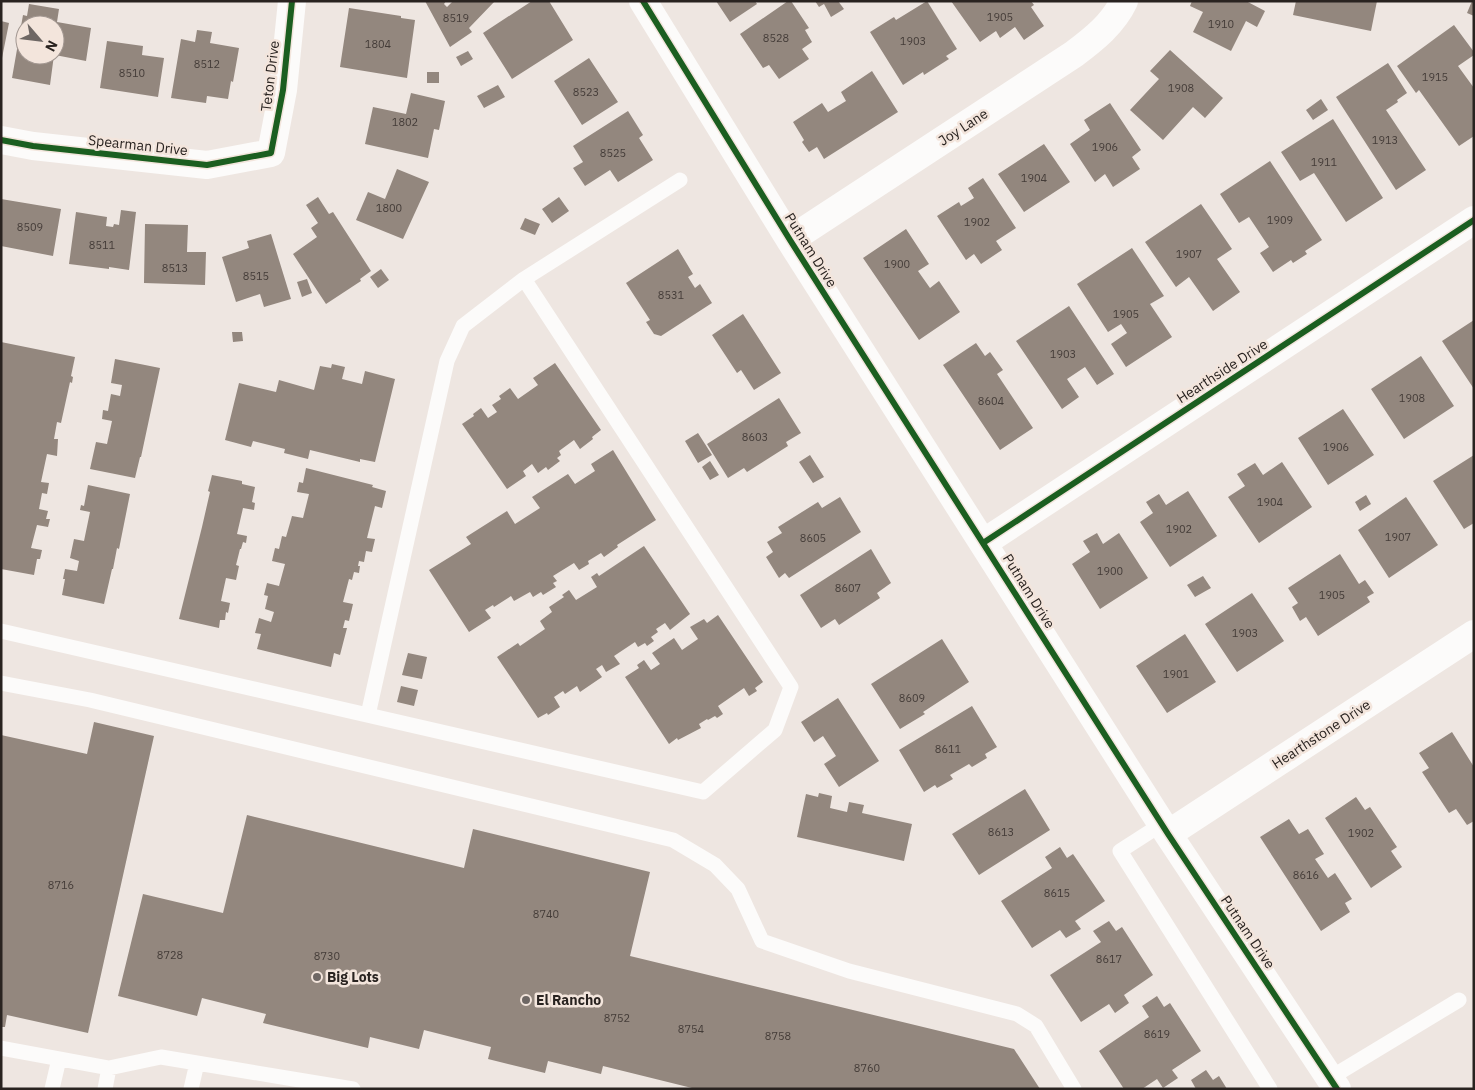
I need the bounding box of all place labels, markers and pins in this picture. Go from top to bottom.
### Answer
place label: Big Lots [327,968,379,986]
marker: Big Lots [311,971,323,983]
place label: El Rancho [536,991,601,1009]
marker: El Rancho [520,994,532,1006]

